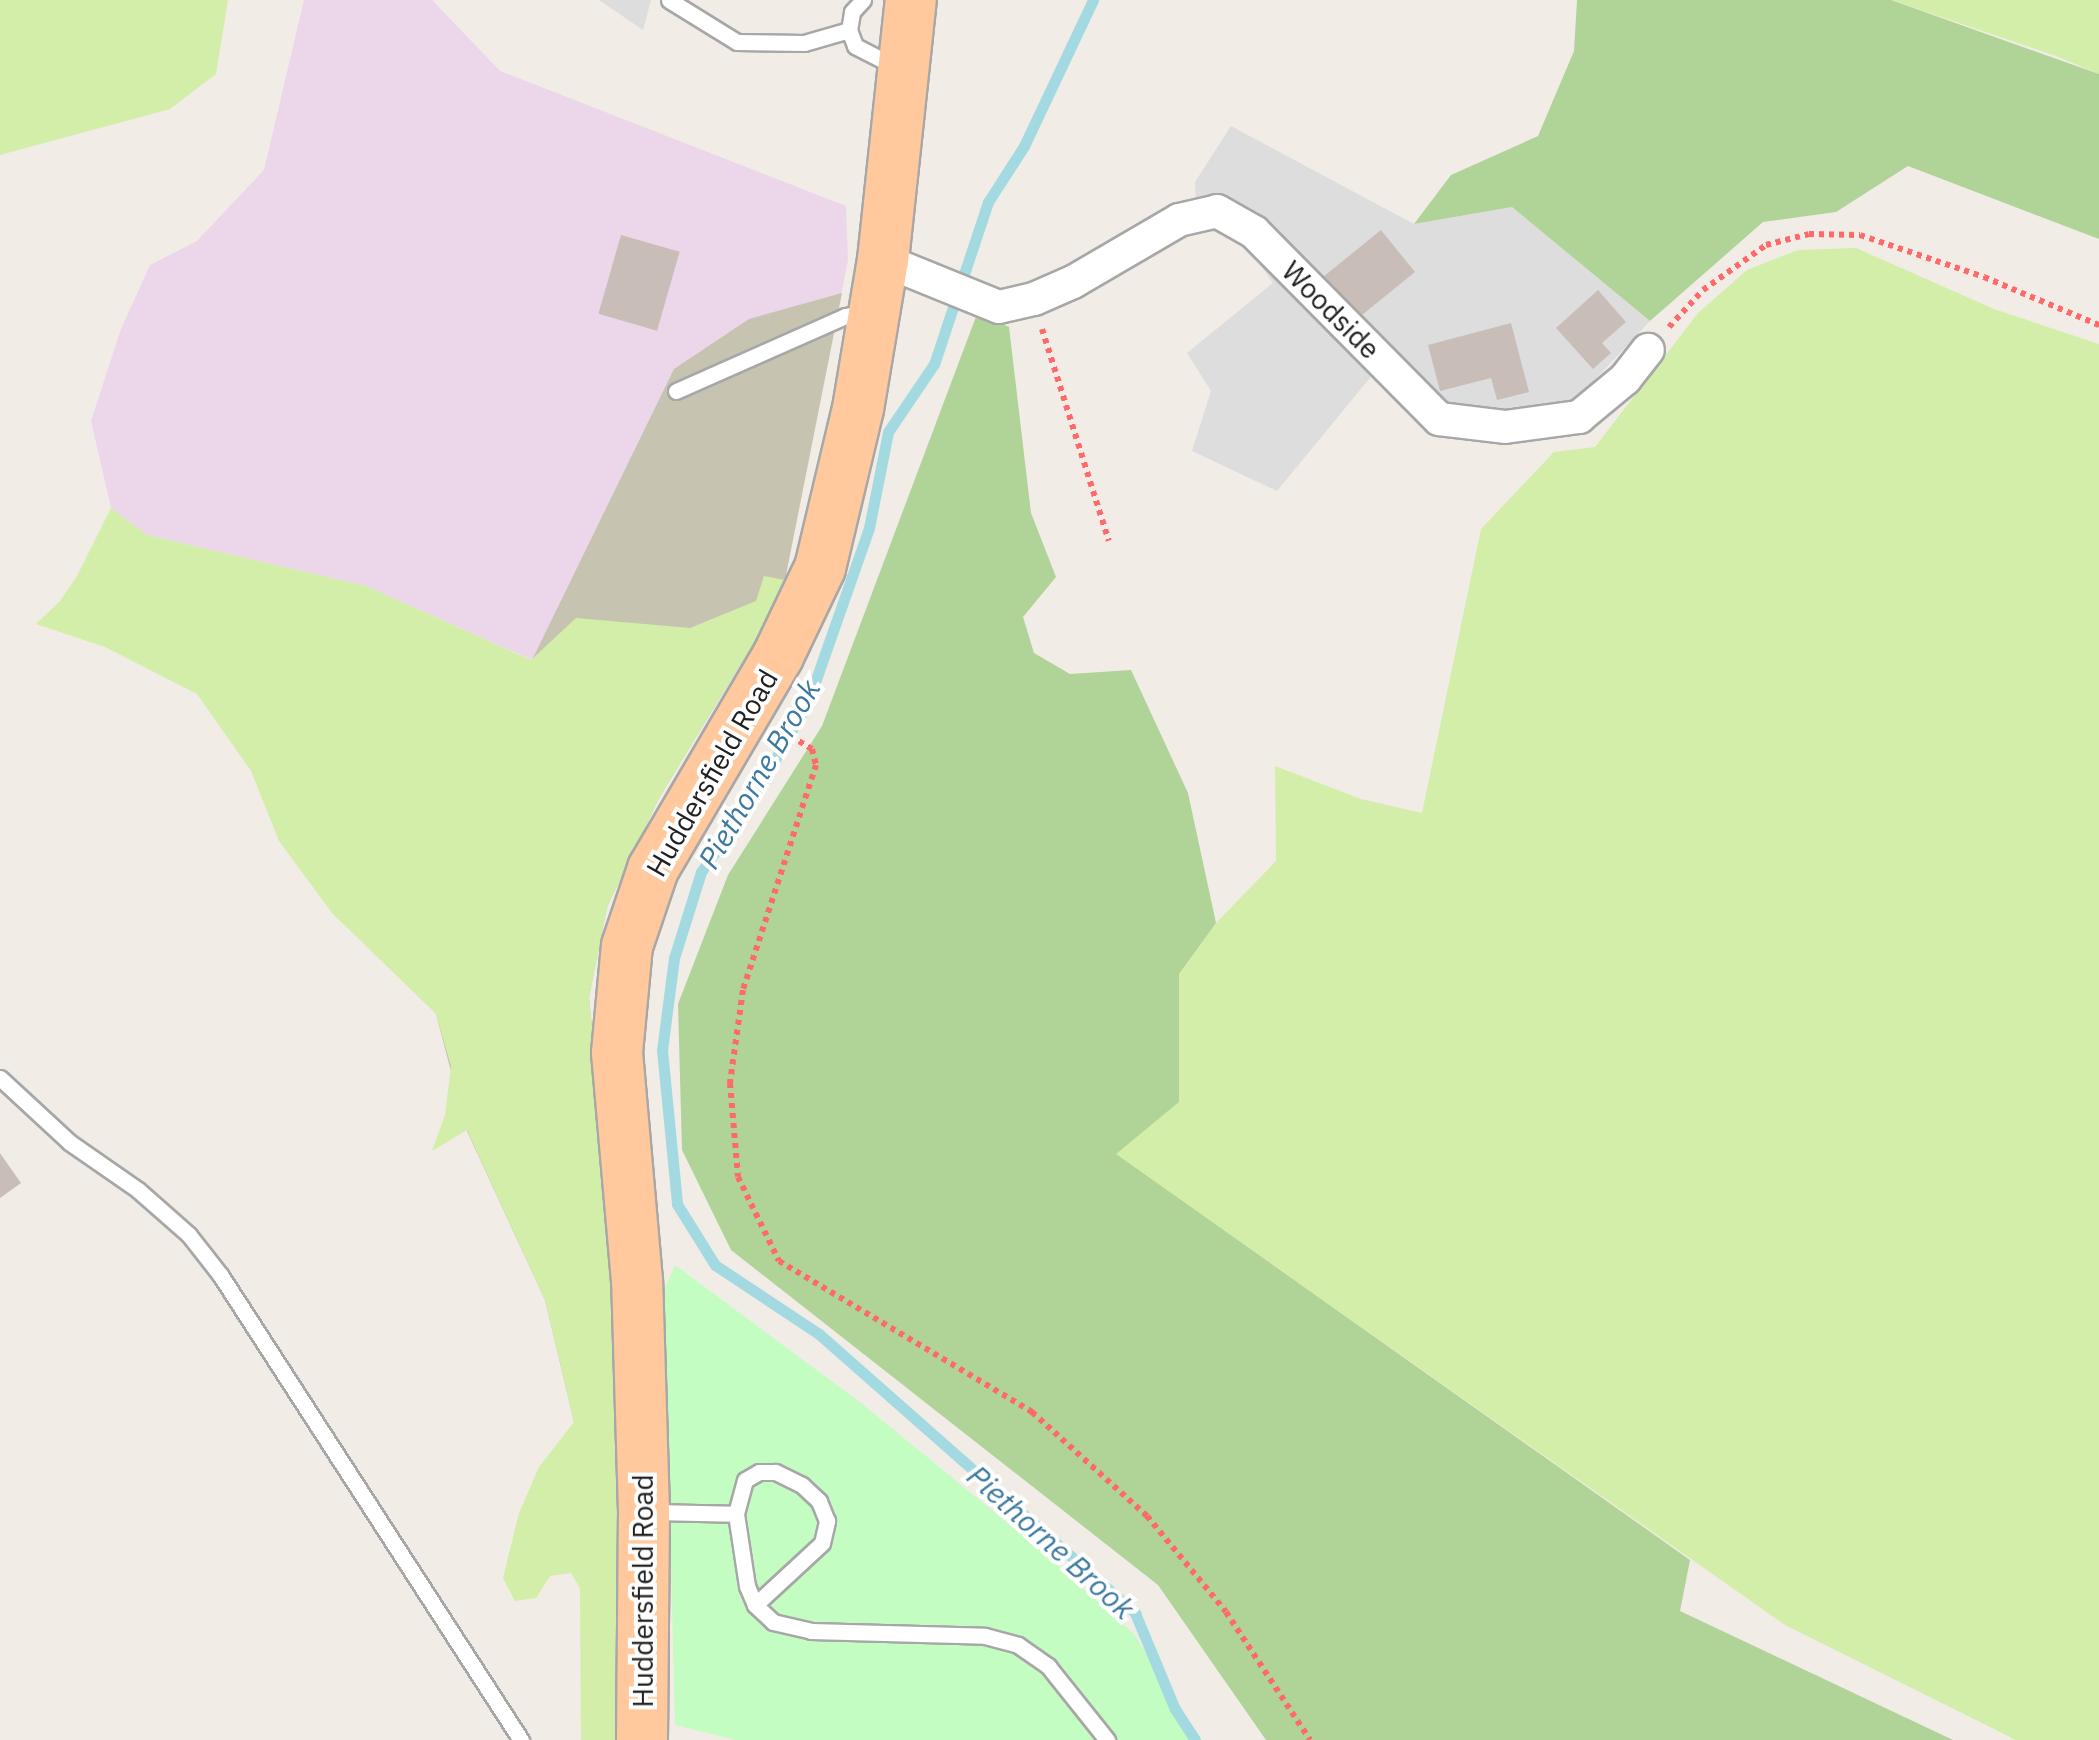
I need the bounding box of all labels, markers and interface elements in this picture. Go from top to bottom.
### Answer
street label: Woodside [1275,254,1387,366]
street label: Huddersfield Road [639,664,785,882]
water label: Piethorne Brook [690,673,828,875]
water label: Piethorne Brook [960,1458,1142,1626]
street label: Huddersfield Road [626,1474,660,1708]

